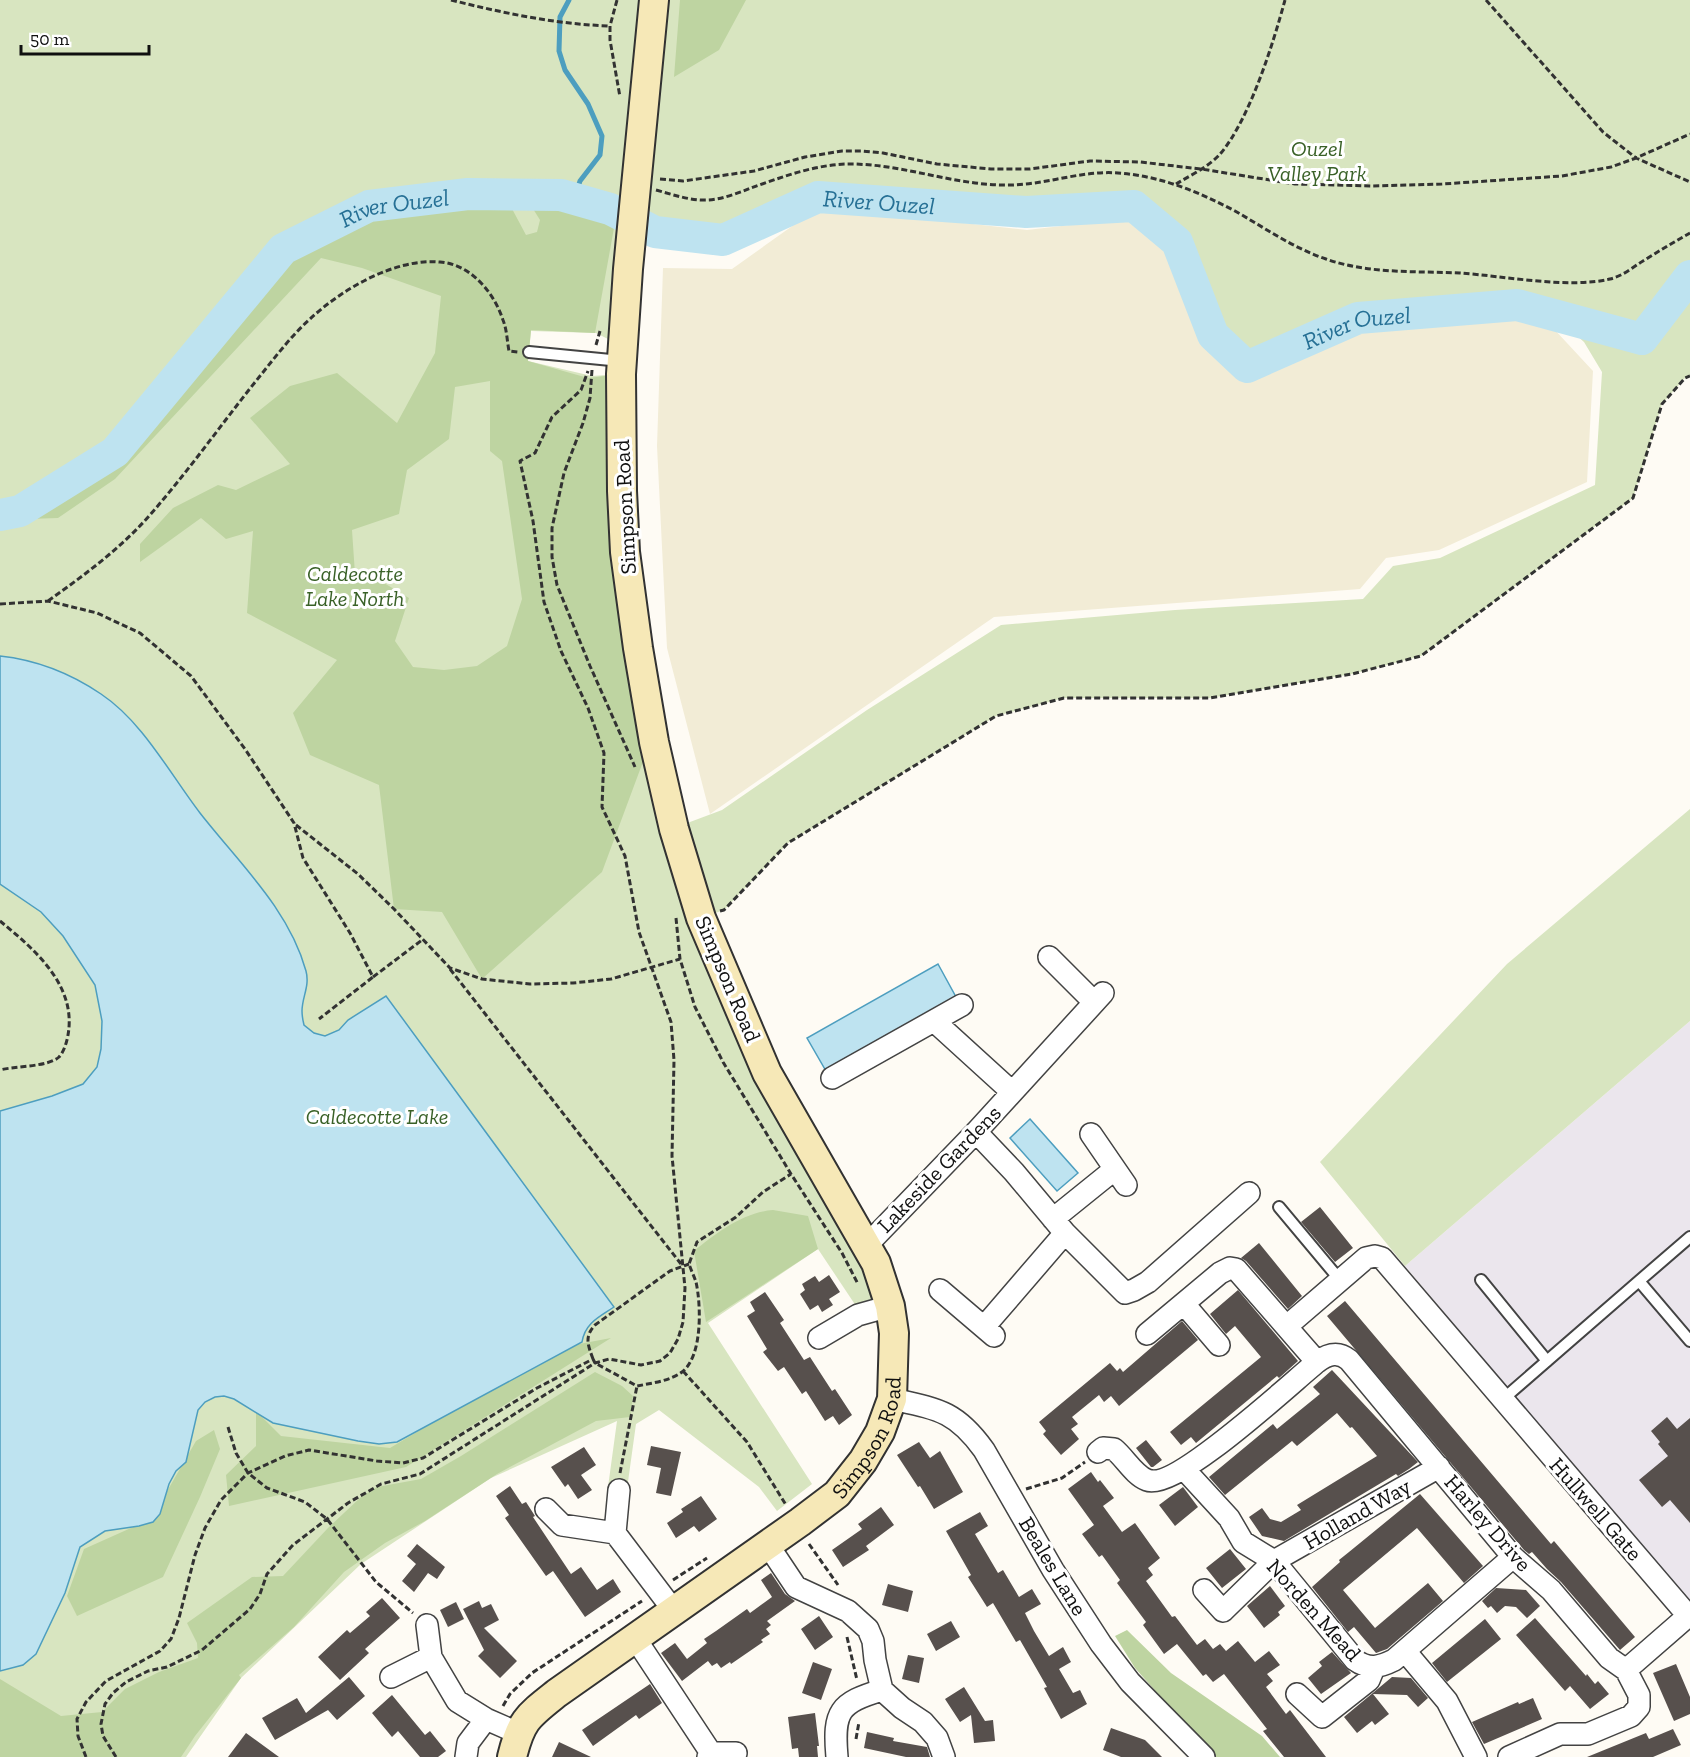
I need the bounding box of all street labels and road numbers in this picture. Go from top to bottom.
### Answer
street label: Simpson Road [608,439,642,575]
street label: Simpson Road [689,912,767,1046]
street label: Lakeside Gardens [871,1100,1007,1238]
street label: Simpson Road [825,1376,906,1504]
street label: Hullwell Gate [1544,1452,1648,1566]
street label: Harley Drive [1439,1469,1537,1577]
street label: Holland Way [1298,1472,1416,1556]
street label: Beales Lane [1013,1512,1093,1620]
street label: Norden Mead [1261,1553,1367,1667]

